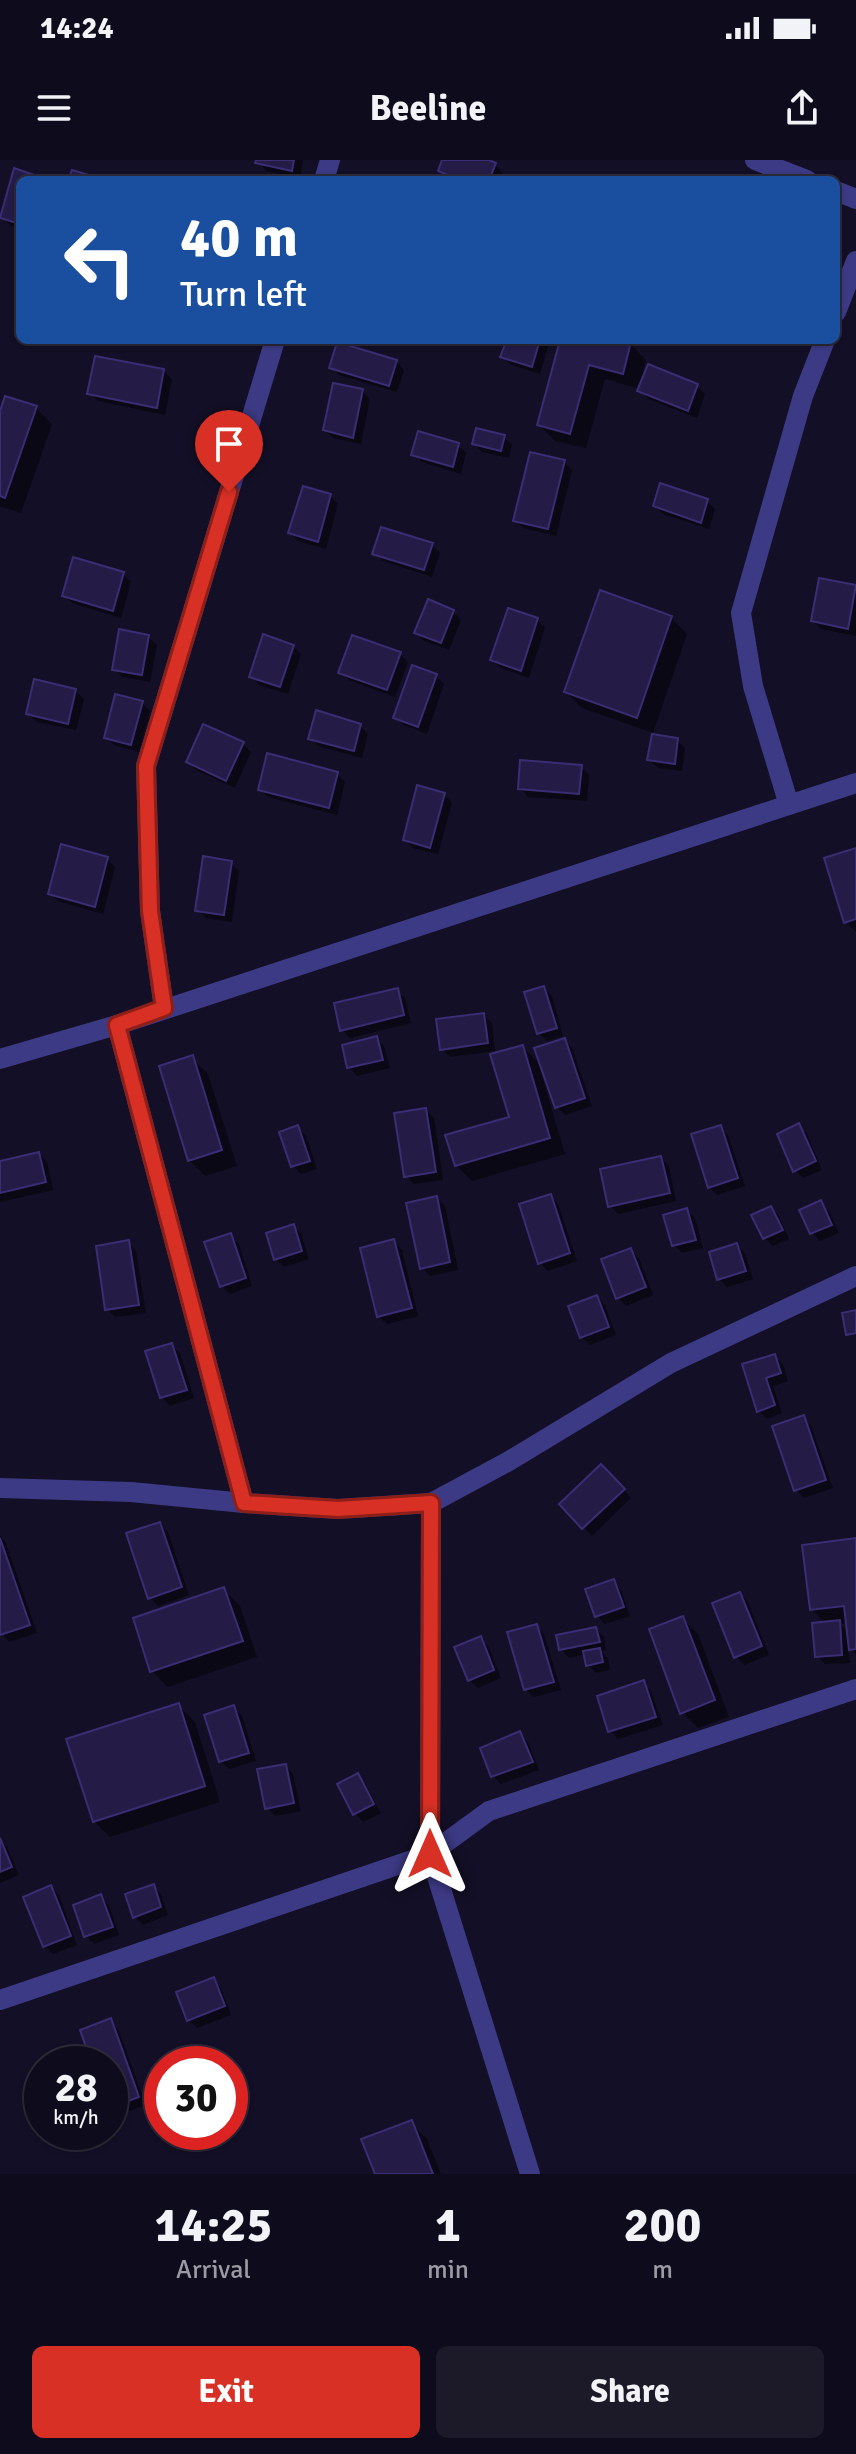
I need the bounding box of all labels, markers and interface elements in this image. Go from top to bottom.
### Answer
text: 14:24 [40,10,114,47]
icon: menu [32,86,76,130]
text: Beeline [370,86,486,131]
icon: share [780,86,824,130]
text: 40 m [180,203,298,272]
icon: left [48,208,152,312]
text: Turn left [180,272,307,317]
pin [195,410,263,492]
icon: arrive [207,422,251,466]
position arrow [388,1812,472,1896]
speed limit sign: 30 [144,2046,248,2150]
text: 28 [54,2063,98,2113]
text: km/h [53,2105,99,2130]
text: 14:25 [155,2196,272,2255]
text: 1 [435,2196,461,2255]
text: 200 [624,2196,701,2255]
text: Arrival [176,2254,251,2286]
text: min [427,2254,469,2286]
text: m [652,2254,673,2286]
button: Exit [32,2346,420,2438]
button: Share [436,2346,824,2438]

